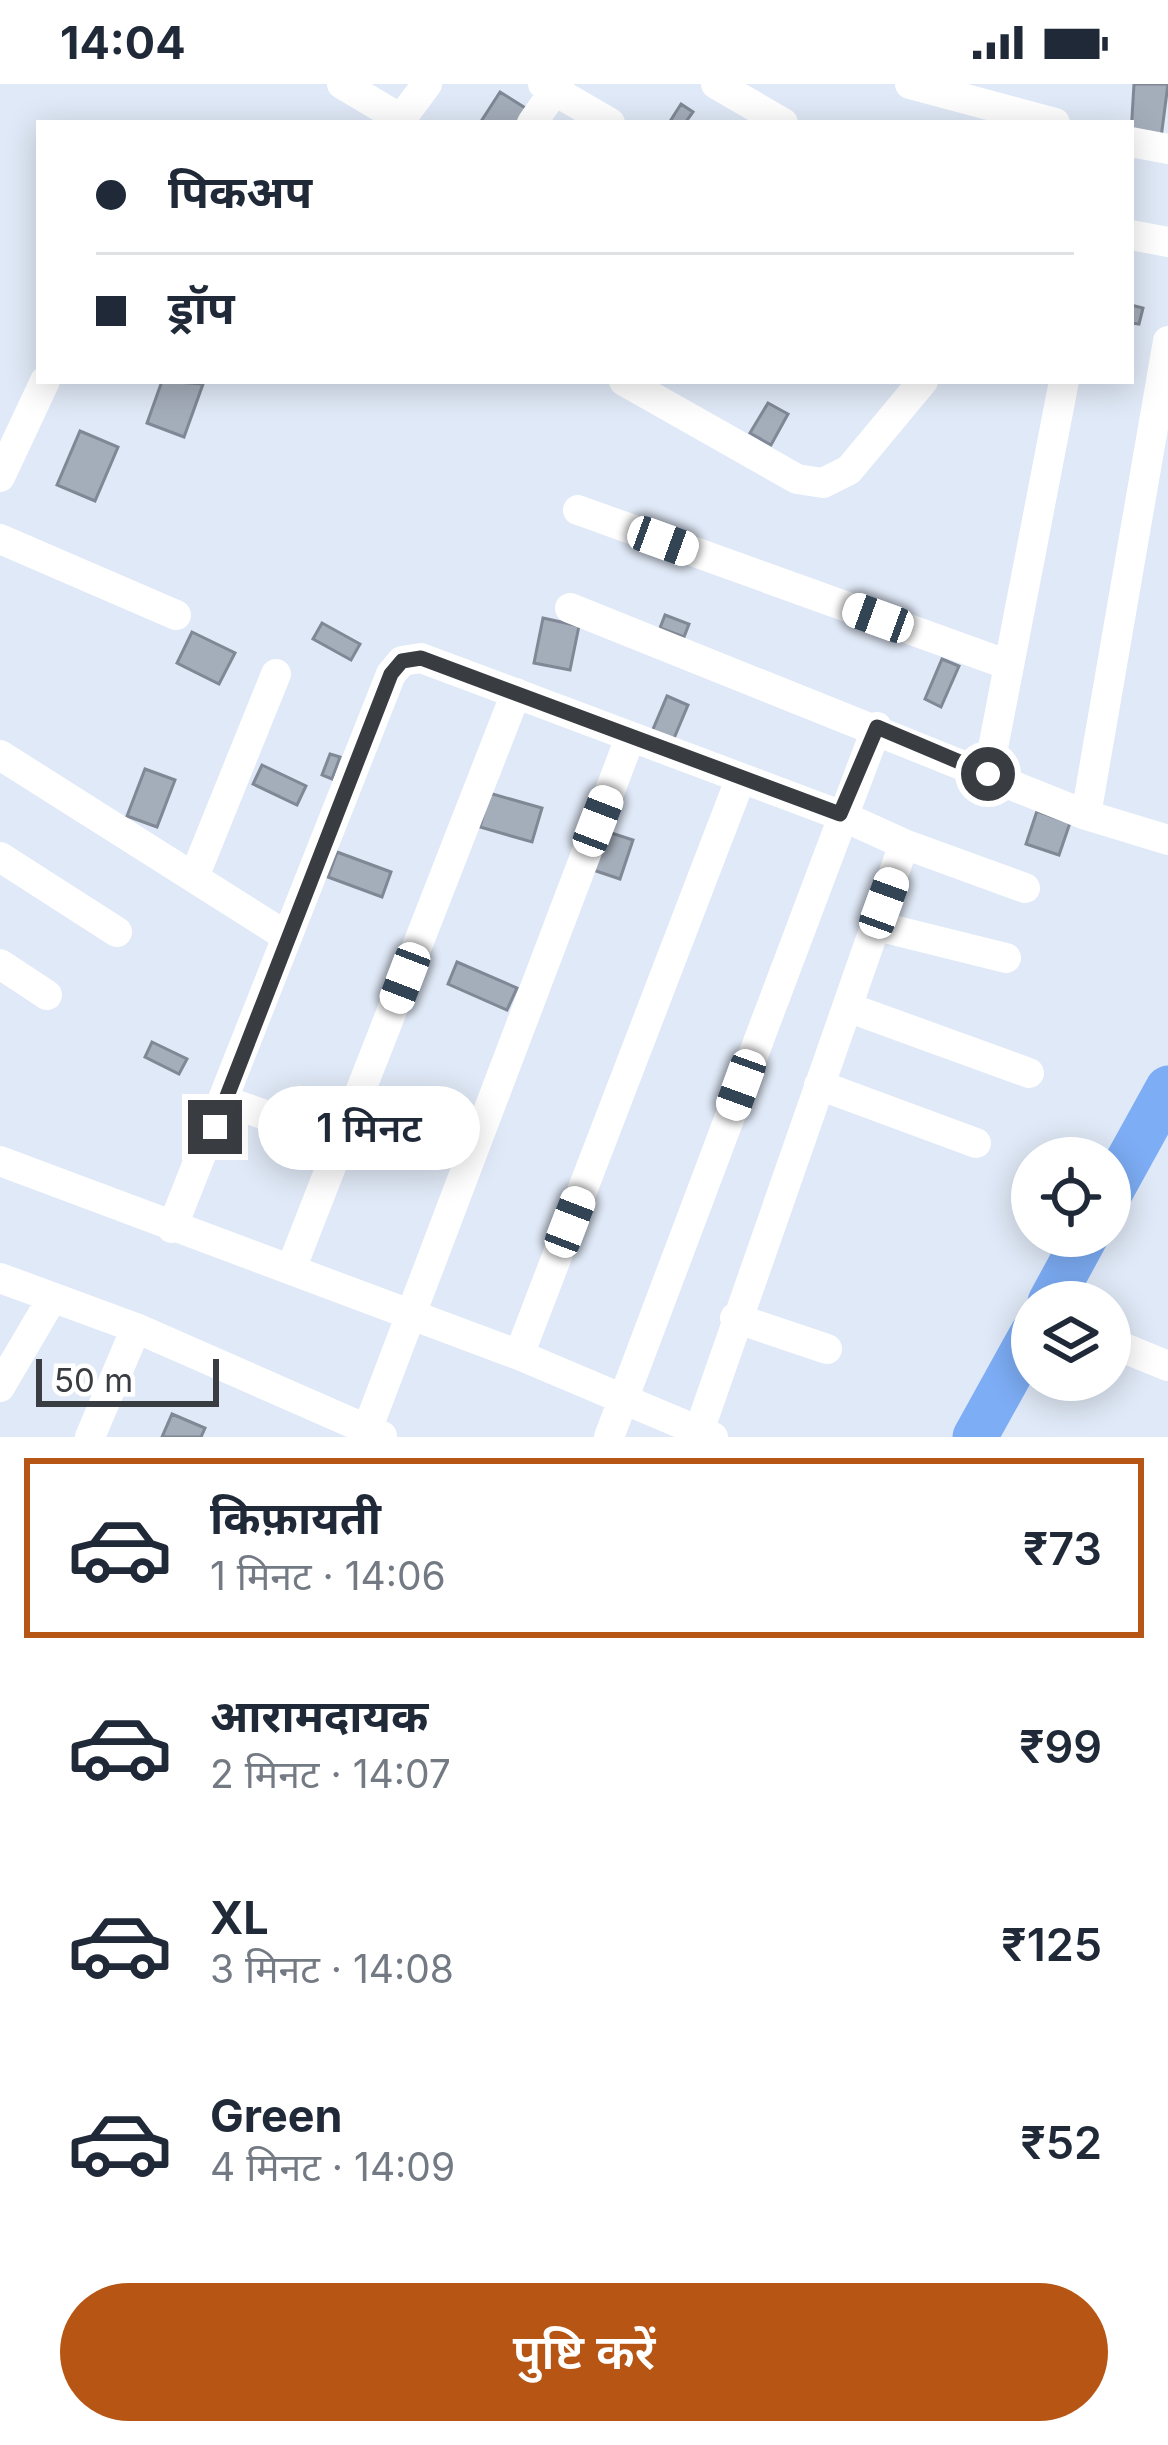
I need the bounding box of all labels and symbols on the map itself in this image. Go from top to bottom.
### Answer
car [623,512,703,570]
car [838,589,918,647]
route start [961,747,1015,801]
car [568,781,628,861]
car [855,863,913,943]
car [375,938,435,1018]
car [712,1045,770,1125]
callout: 1 मिनट [257,1085,479,1169]
route end [188,1100,242,1154]
car [540,1182,600,1262]
scale bar [36,1353,219,1406]

